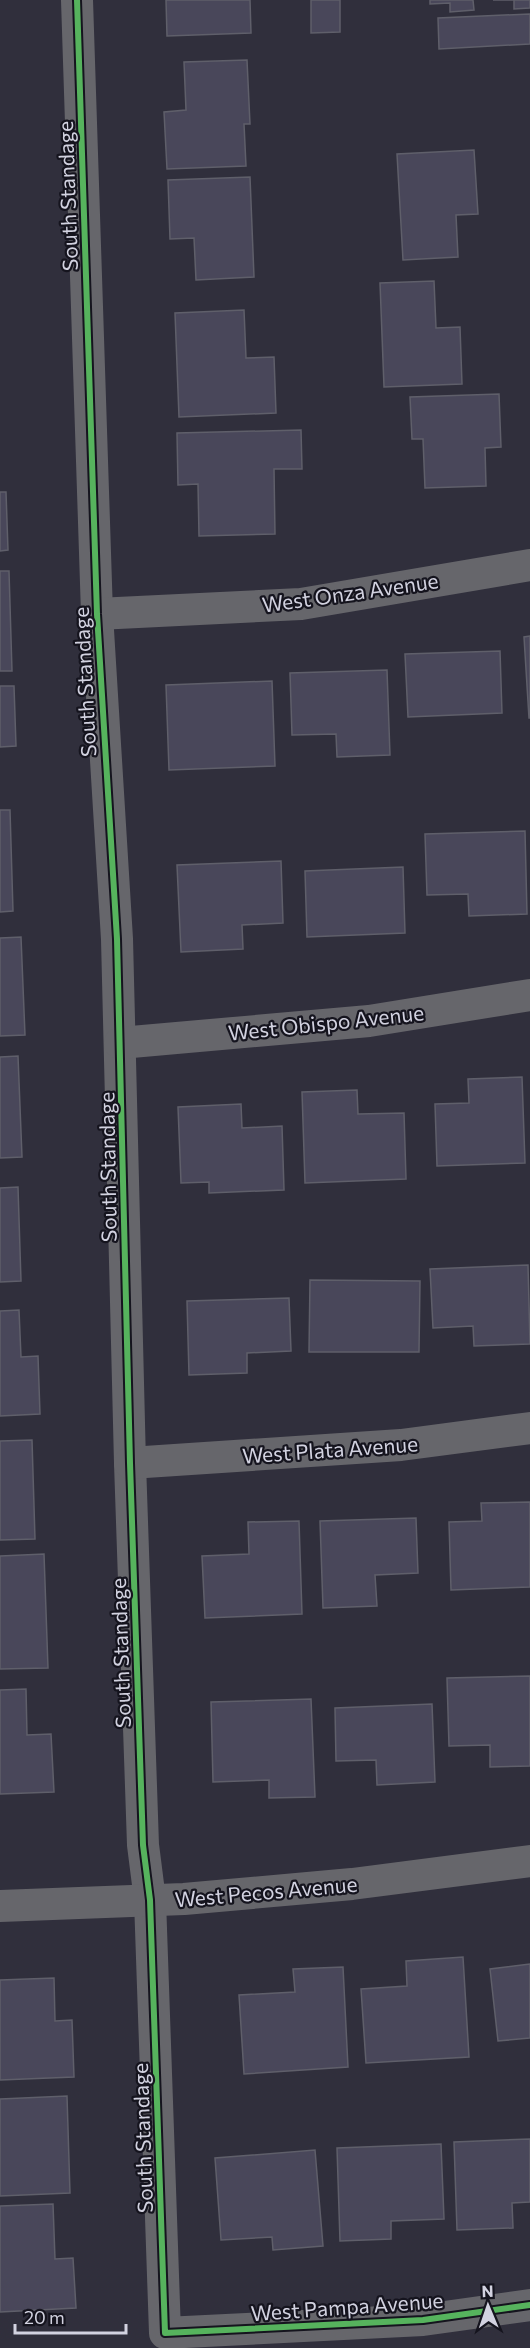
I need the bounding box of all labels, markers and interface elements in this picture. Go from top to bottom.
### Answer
street label: South Standage [52,120,82,272]
street label: West Onza Avenue [260,567,440,617]
street label: South Standage [68,606,100,758]
street label: West Obispo Avenue [227,999,425,1045]
street label: South Standage [93,1092,121,1242]
street label: West Plata Avenue [241,1430,419,1468]
street label: South Standage [105,1577,135,1729]
street label: West Pecos Avenue [174,1871,358,1911]
street label: South Standage [127,2062,157,2214]
north arrow [458,2276,518,2336]
text: N [481,2281,494,2300]
street label: West Pampa Avenue [250,2287,444,2325]
scale bar [15,2297,126,2335]
text: 20 m [24,2306,65,2328]

